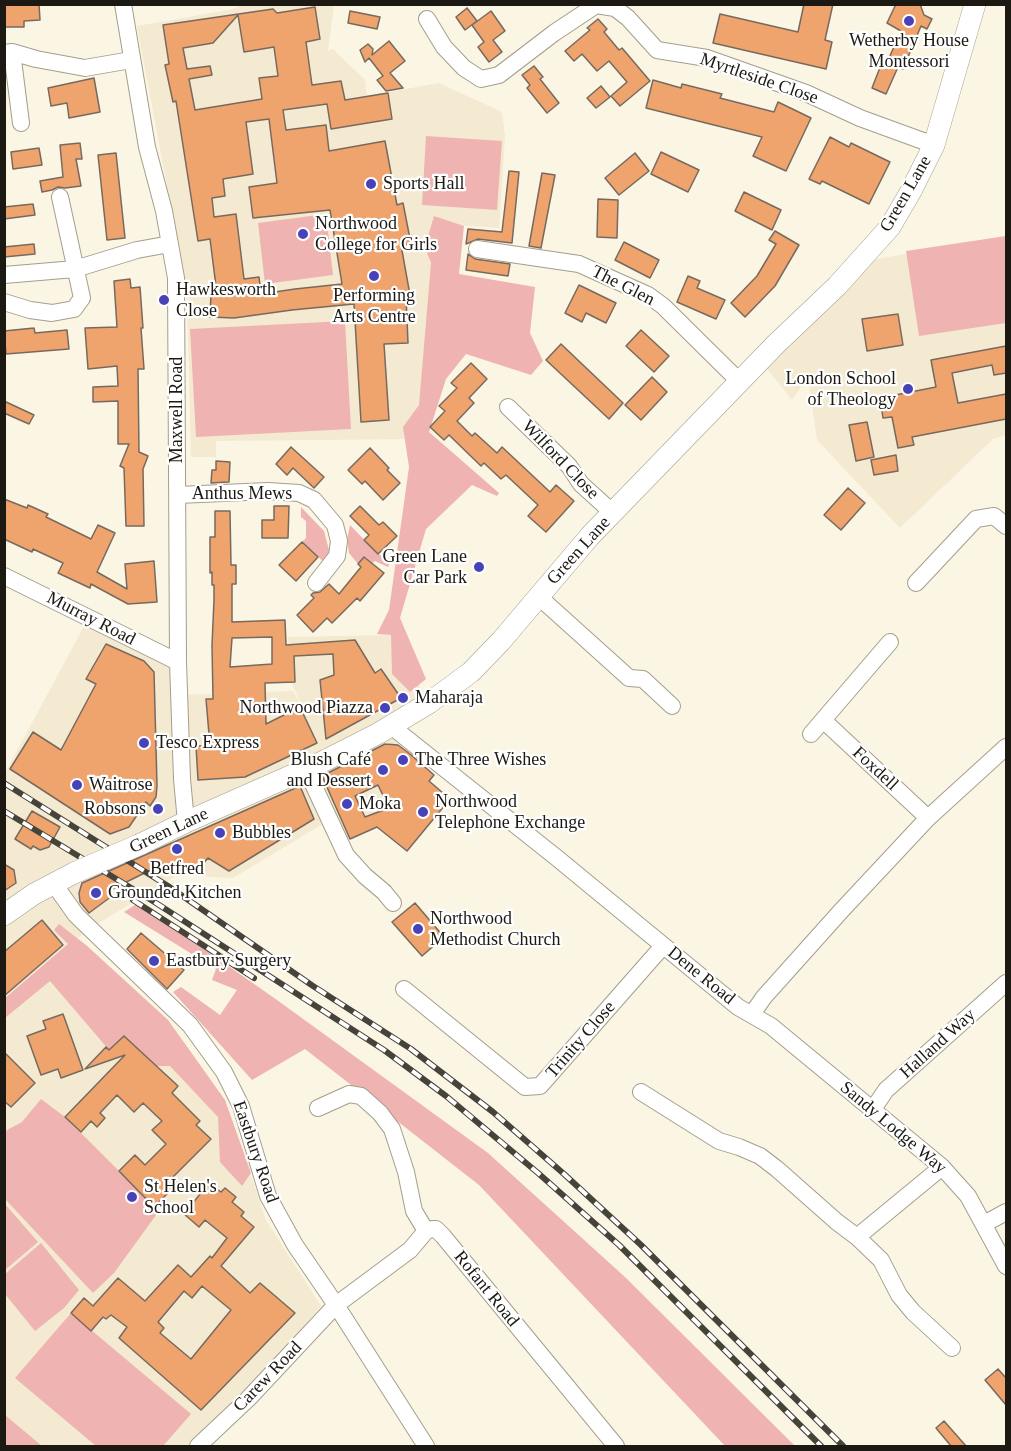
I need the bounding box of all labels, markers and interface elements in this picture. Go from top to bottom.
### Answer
marker: Wetherby House Montessori [902,14,916,28]
place label: Wetherby House Montessori [849,30,969,72]
street label: Myrtleside Close [697,49,821,109]
street label: Green Lane [876,152,936,236]
place label: Sports Hall [383,173,465,195]
marker: Sports Hall [364,177,378,191]
place label: Northwood College for Girls [315,213,437,256]
marker: Northwood College for Girls [296,227,310,241]
street label: The Glen [588,261,658,311]
marker: Performing Arts Centre [367,269,381,283]
place label: Hawkesworth Close [176,279,276,322]
place label: Performing Arts Centre [332,285,416,328]
marker: Hawkesworth Close [157,293,171,307]
street label: Maxwell Road [166,357,188,463]
place label: London School of Theology [786,368,896,410]
marker: London School of Theology [901,382,915,396]
street label: Wilford Close [517,416,603,504]
street label: Anthus Mews [192,483,292,505]
street label: Green Lane [543,512,615,590]
place label: Green Lane Car Park [383,546,467,588]
marker: Green Lane Car Park [472,560,486,574]
street label: Murray Road [43,587,139,651]
place label: Maharaja [415,687,483,709]
marker: Maharaja [396,691,410,705]
place label: Northwood Piazza [240,697,373,719]
marker: Northwood Piazza [378,701,392,715]
place label: Tesco Express [156,732,259,754]
marker: Tesco Express [137,736,151,750]
street label: Foxdell [848,742,902,796]
place label: Blush Café and Dessert [287,749,371,792]
place label: The Three Wishes [415,749,546,771]
marker: The Three Wishes [396,753,410,767]
marker: Blush Café and Dessert [376,763,390,777]
place label: Waitrose [89,774,153,796]
marker: Waitrose [70,778,84,792]
place label: Northwood Telephone Exchange [435,791,585,834]
place label: Moka [359,793,401,815]
marker: Moka [340,797,354,811]
place label: Robsons [84,798,146,820]
marker: Robsons [151,802,165,816]
street label: Green Lane [126,803,212,859]
marker: Northwood Telephone Exchange [416,805,430,819]
place label: Bubbles [232,822,291,844]
marker: Bubbles [213,826,227,840]
marker: Betfred [170,842,184,856]
place label: Betfred [150,858,204,880]
place label: Grounded Kitchen [108,882,241,904]
marker: Grounded Kitchen [89,886,103,900]
place label: Northwood Methodist Church [430,908,560,950]
marker: Northwood Methodist Church [411,922,425,936]
street label: Dene Road [663,942,739,1010]
place label: Eastbury Surgery [166,950,291,972]
marker: Eastbury Surgery [147,954,161,968]
street label: Trinity Close [542,997,620,1083]
street label: Halland Way [896,1005,980,1083]
street label: Sandy Lodge Way [835,1077,951,1179]
street label: Eastbury Road [227,1098,283,1206]
place label: St Helen's School [144,1176,217,1218]
marker: St Helen's School [125,1190,139,1204]
street label: Rofant Road [449,1247,523,1331]
street label: Carew Road [229,1337,307,1417]

